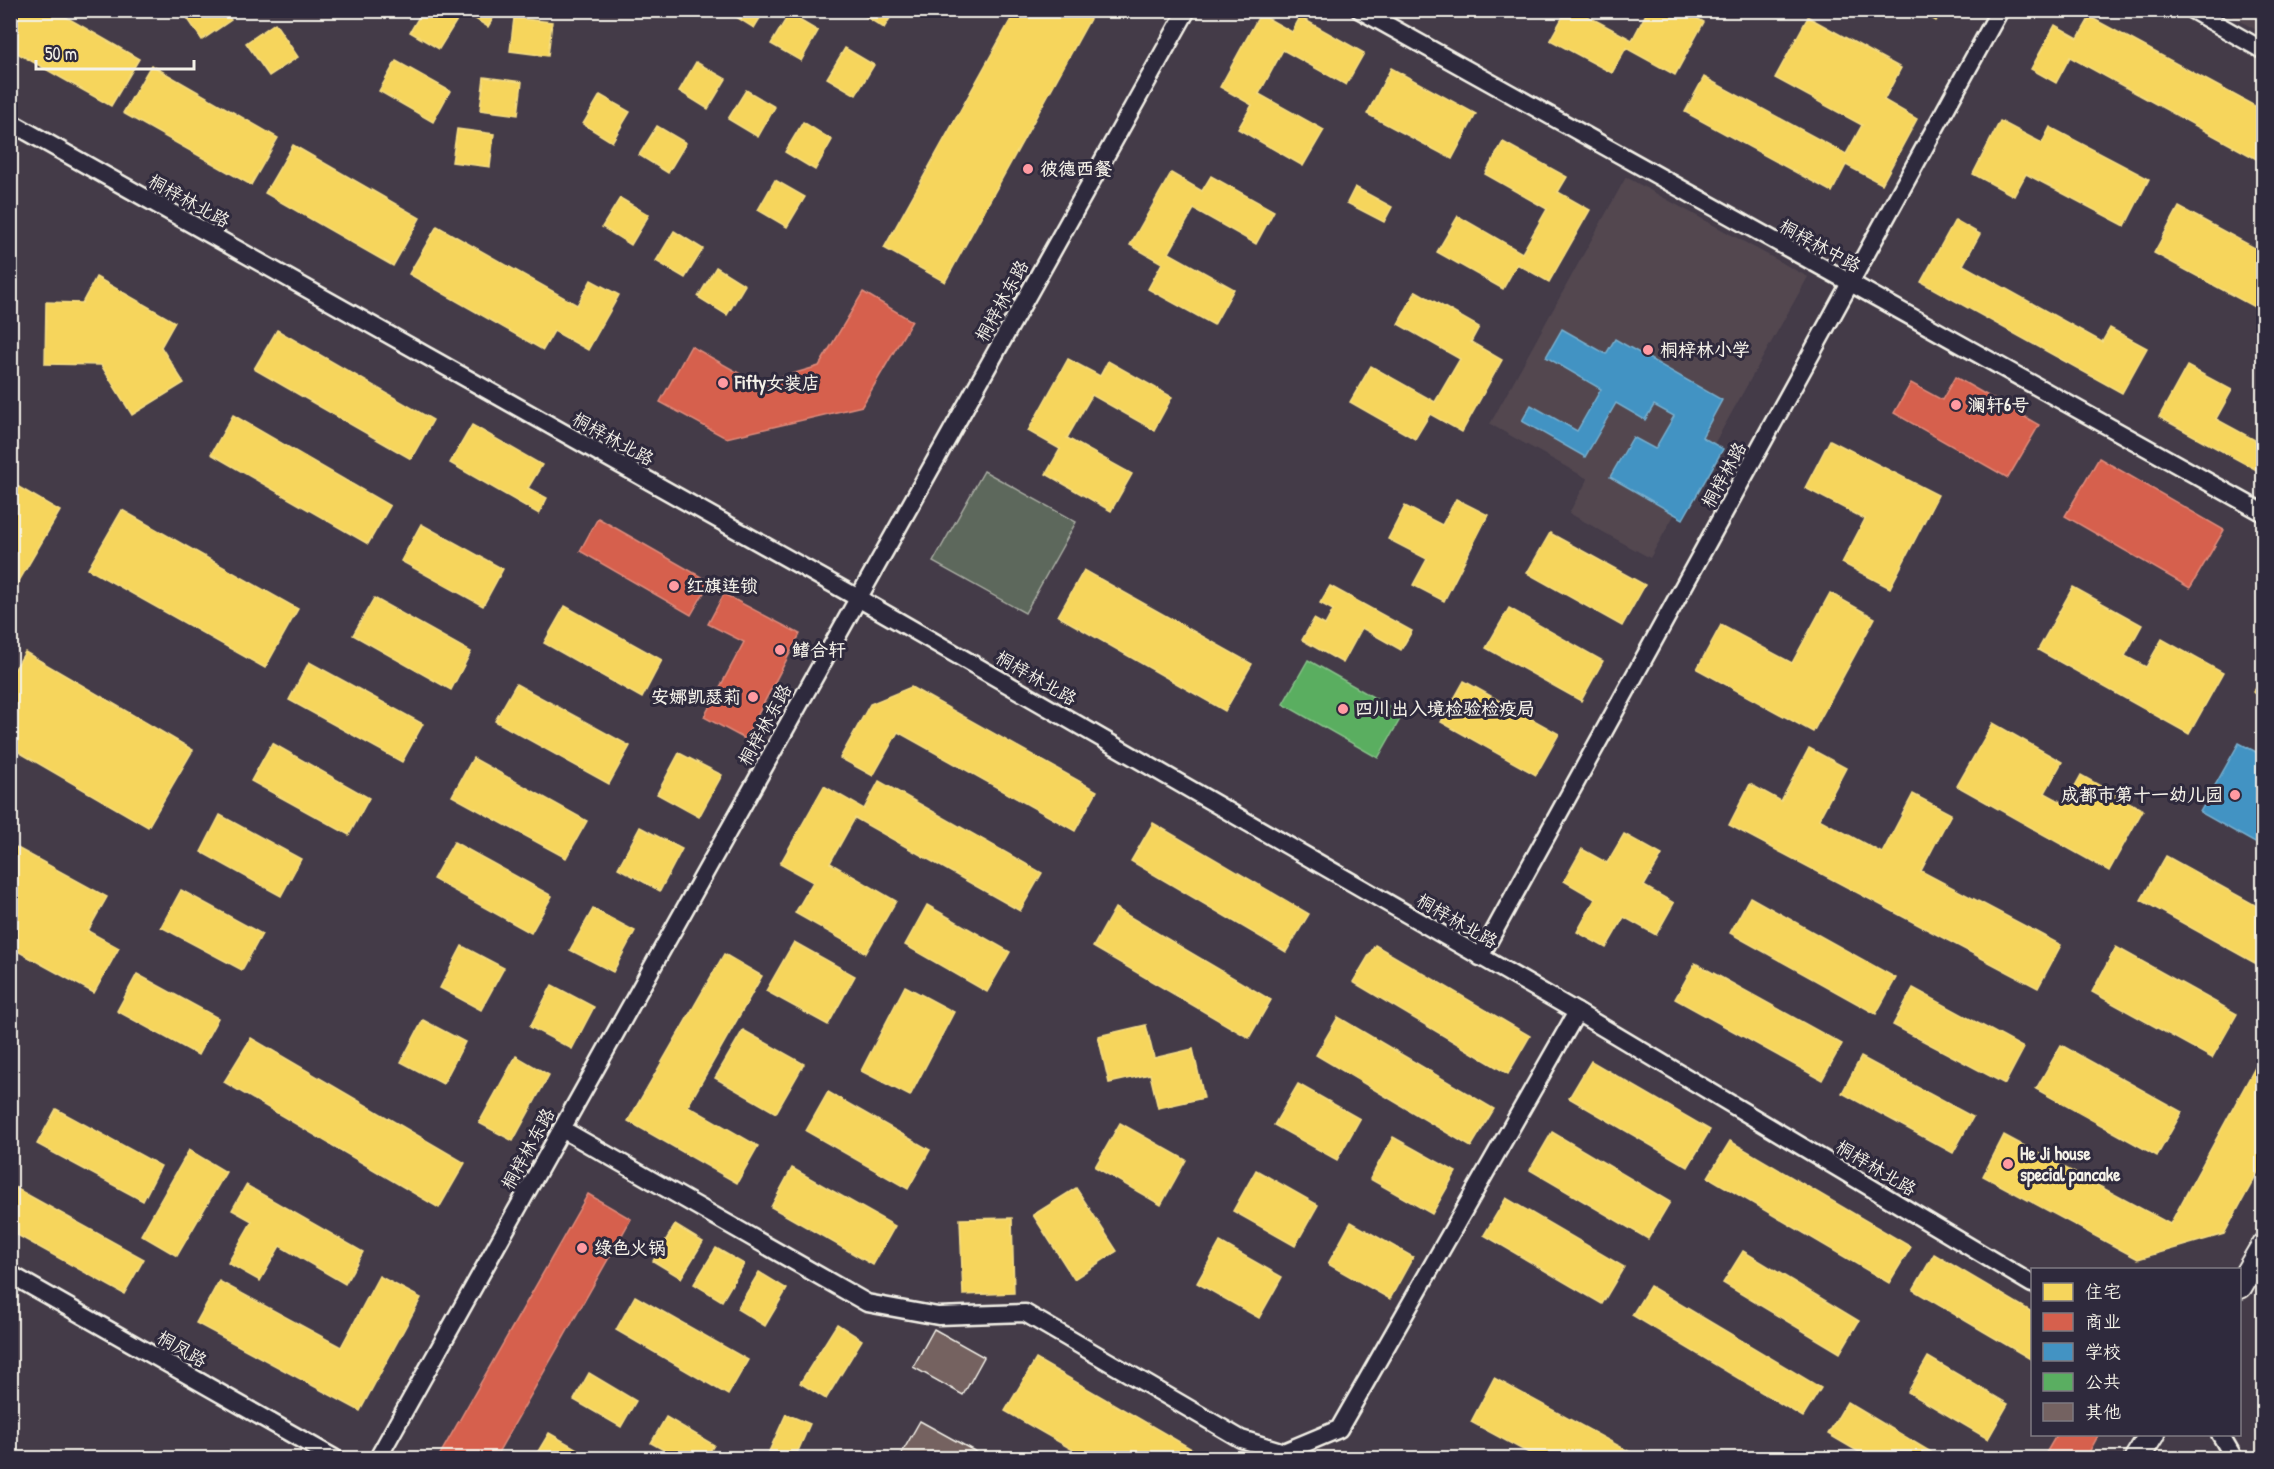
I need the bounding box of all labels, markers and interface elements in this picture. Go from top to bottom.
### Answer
scale bar [36,33,194,71]
text: 50 m [45,41,77,66]
place label: 彼德西餐 [1040,156,1112,181]
marker: 彼德西餐 [1021,162,1035,176]
street label: 桐梓林北路 [144,168,235,233]
street label: 桐梓林中路 [1775,213,1866,278]
street label: 桐梓林东路 [969,255,1034,346]
place label: 桐梓林小学 [1660,337,1750,362]
marker: 桐梓林小学 [1641,343,1655,357]
place label: Fifty女装店 [734,370,820,396]
marker: Fifty女装店 [716,376,730,390]
place label: 澜轩6号 [1968,392,2029,417]
marker: 澜轩6号 [1949,398,1963,412]
street label: 桐梓林北路 [568,406,659,471]
street label: 桐梓林路 [1695,437,1752,512]
place label: 红旗连锁 [686,573,758,598]
marker: 红旗连锁 [667,579,681,593]
place label: 鳍合轩 [792,637,846,662]
marker: 鳍合轩 [773,643,787,657]
street label: 桐梓林北路 [991,644,1081,711]
street label: 桐梓林东路 [732,679,797,770]
place label: 安娜凯瑟莉 [651,684,741,709]
marker: 安娜凯瑟莉 [746,690,760,704]
place label: 四川出入境检验检疫局 [1355,696,1535,721]
marker: 四川出入境检验检疫局 [1336,702,1350,716]
place label: 成都市第十一幼儿园 [2061,782,2223,807]
marker: 成都市第十一幼儿园 [2228,788,2242,802]
street label: 桐梓林北路 [1412,887,1502,954]
street label: 桐梓林东路 [495,1103,560,1194]
street label: 桐梓林北路 [1831,1134,1921,1201]
place label: He Ji house special pancake [2020,1141,2121,1188]
marker: He Ji house special pancake [2001,1157,2015,1171]
place label: 绿色火锅 [594,1235,666,1260]
marker: 绿色火锅 [575,1241,589,1255]
legend [2031,1268,2241,1436]
text: 住宅 [2085,1279,2121,1304]
text: 商业 [2085,1309,2121,1334]
street label: 桐凤路 [153,1324,212,1373]
text: 学校 [2085,1339,2121,1364]
text: 公共 [2085,1369,2121,1394]
text: 其他 [2085,1399,2121,1424]

